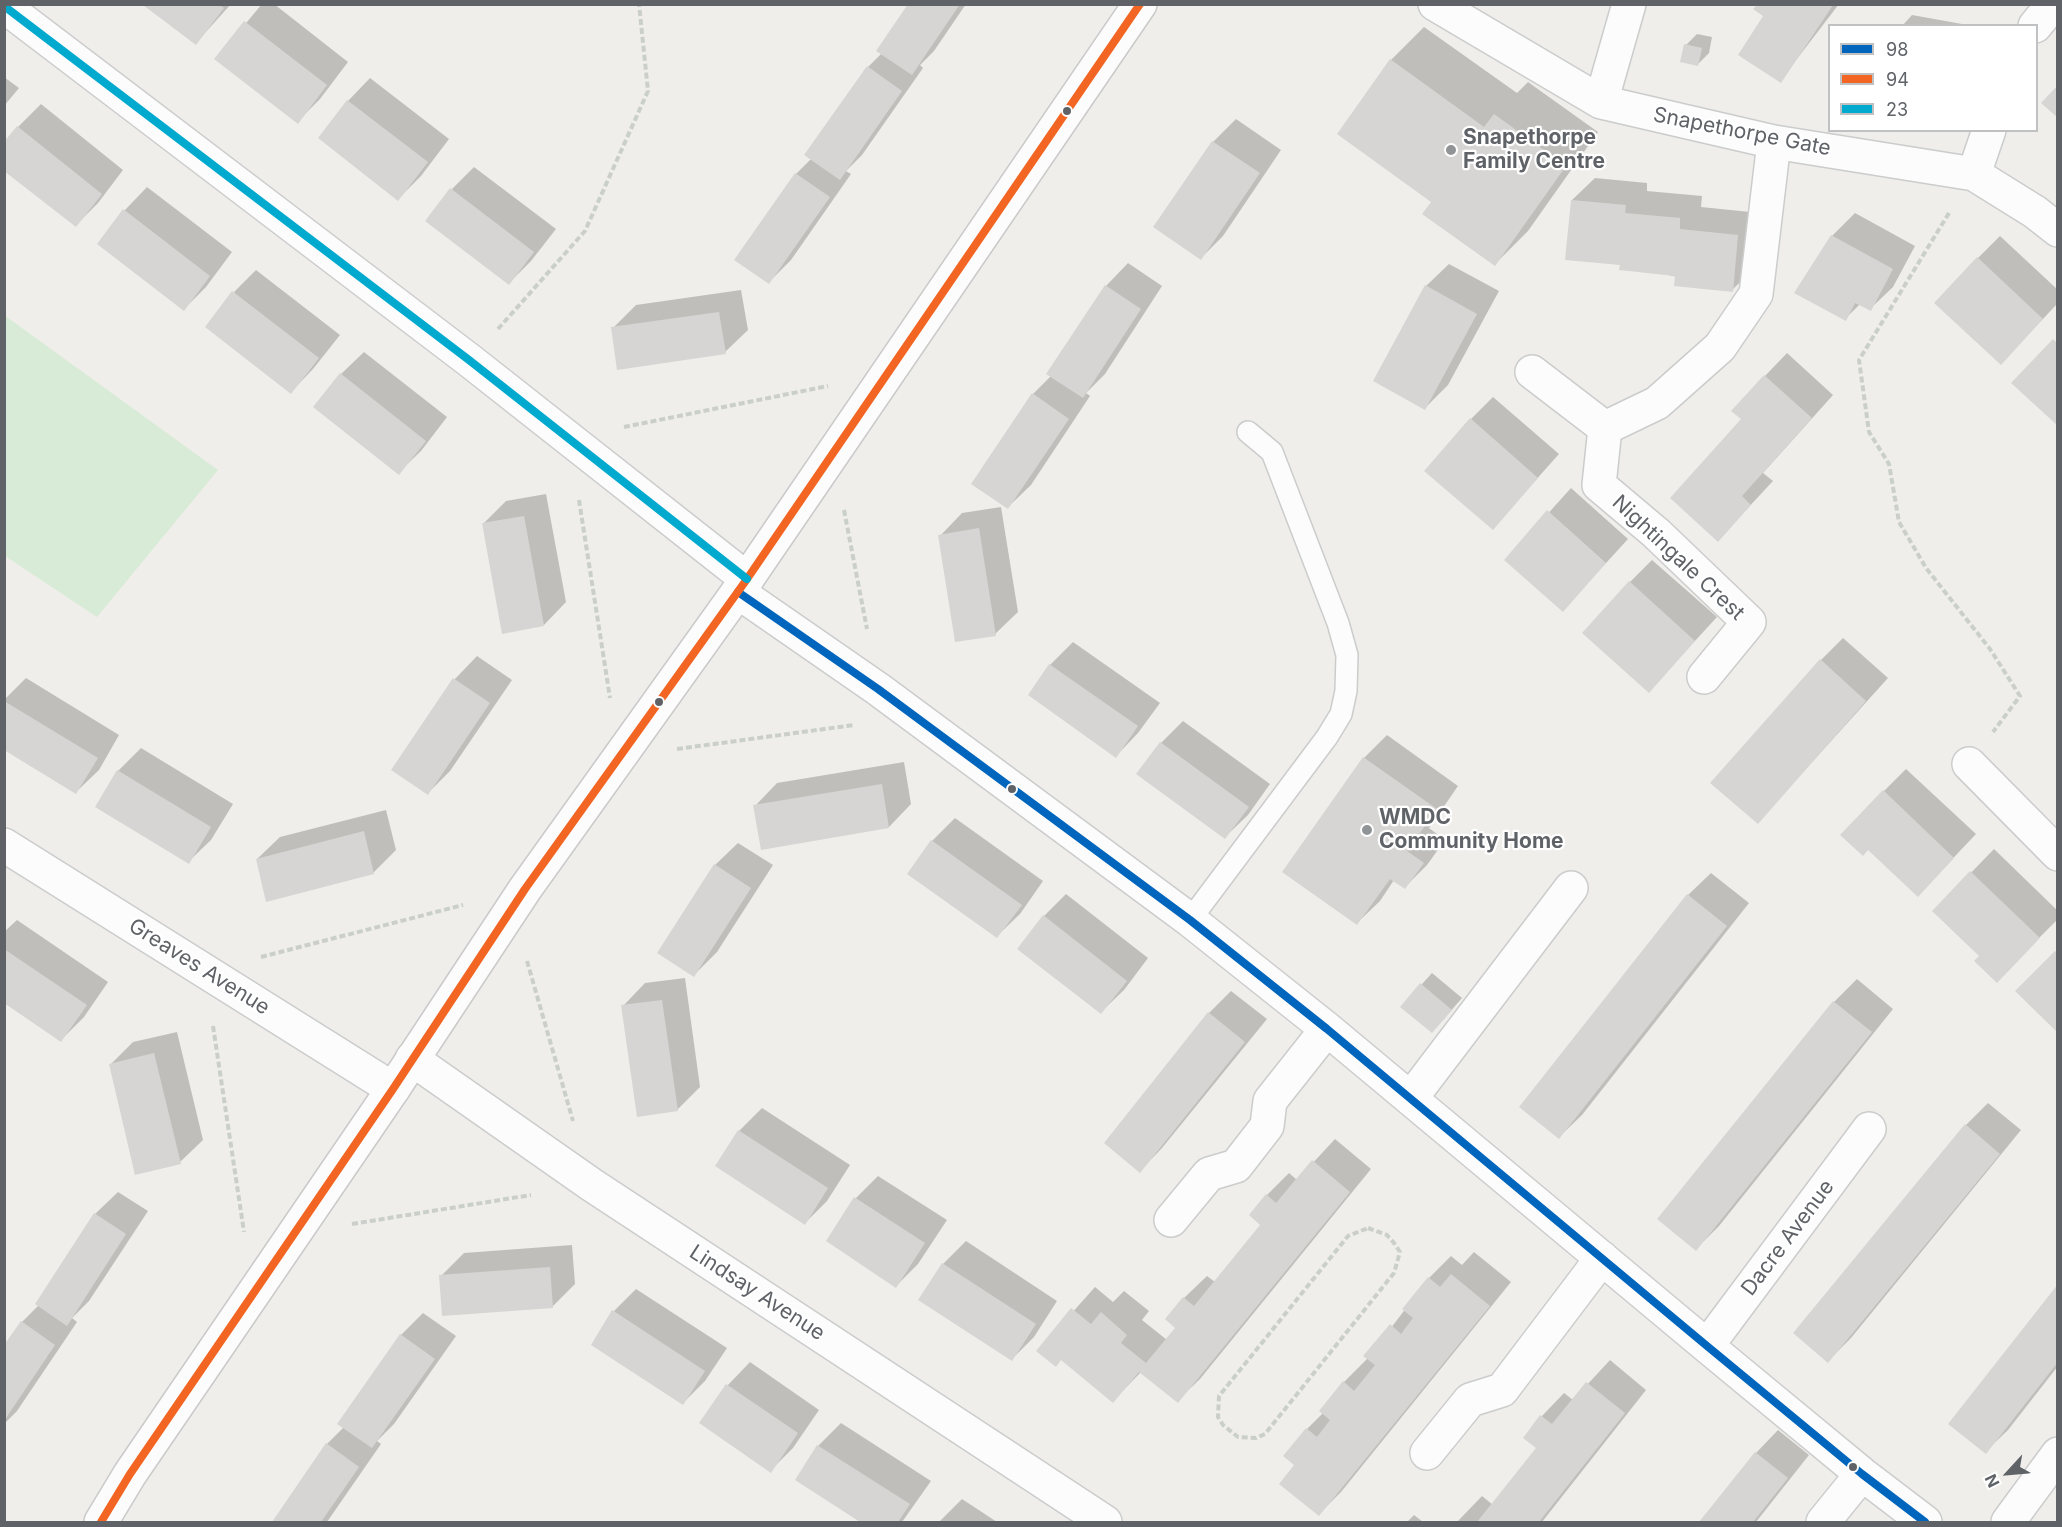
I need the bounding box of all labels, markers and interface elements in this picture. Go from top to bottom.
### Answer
legend [1828,24,2038,132]
text: 98 [1886,39,1908,60]
text: 94 [1886,69,1909,90]
text: 23 [1886,99,1908,120]
street label: Snapethorpe Gate [1651,102,1833,162]
unlabelled marker [1061,105,1073,117]
place label: Snapethorpe Family Centre [1463,125,1605,175]
marker: Snapethorpe Family Centre [1444,143,1458,157]
street label: Nightingale Crest [1607,490,1749,626]
unlabelled marker [653,696,665,708]
unlabelled marker [1006,783,1018,795]
place label: WMDC Community Home [1379,805,1564,855]
marker: WMDC Community Home [1360,823,1374,837]
street label: Greaves Avenue [124,914,274,1020]
street label: Dacre Avenue [1736,1175,1840,1301]
street label: Lindsay Avenue [685,1240,829,1346]
north arrow [1978,1443,2038,1503]
unlabelled marker [1847,1461,1859,1473]
text: N [1980,1471,2003,1491]

